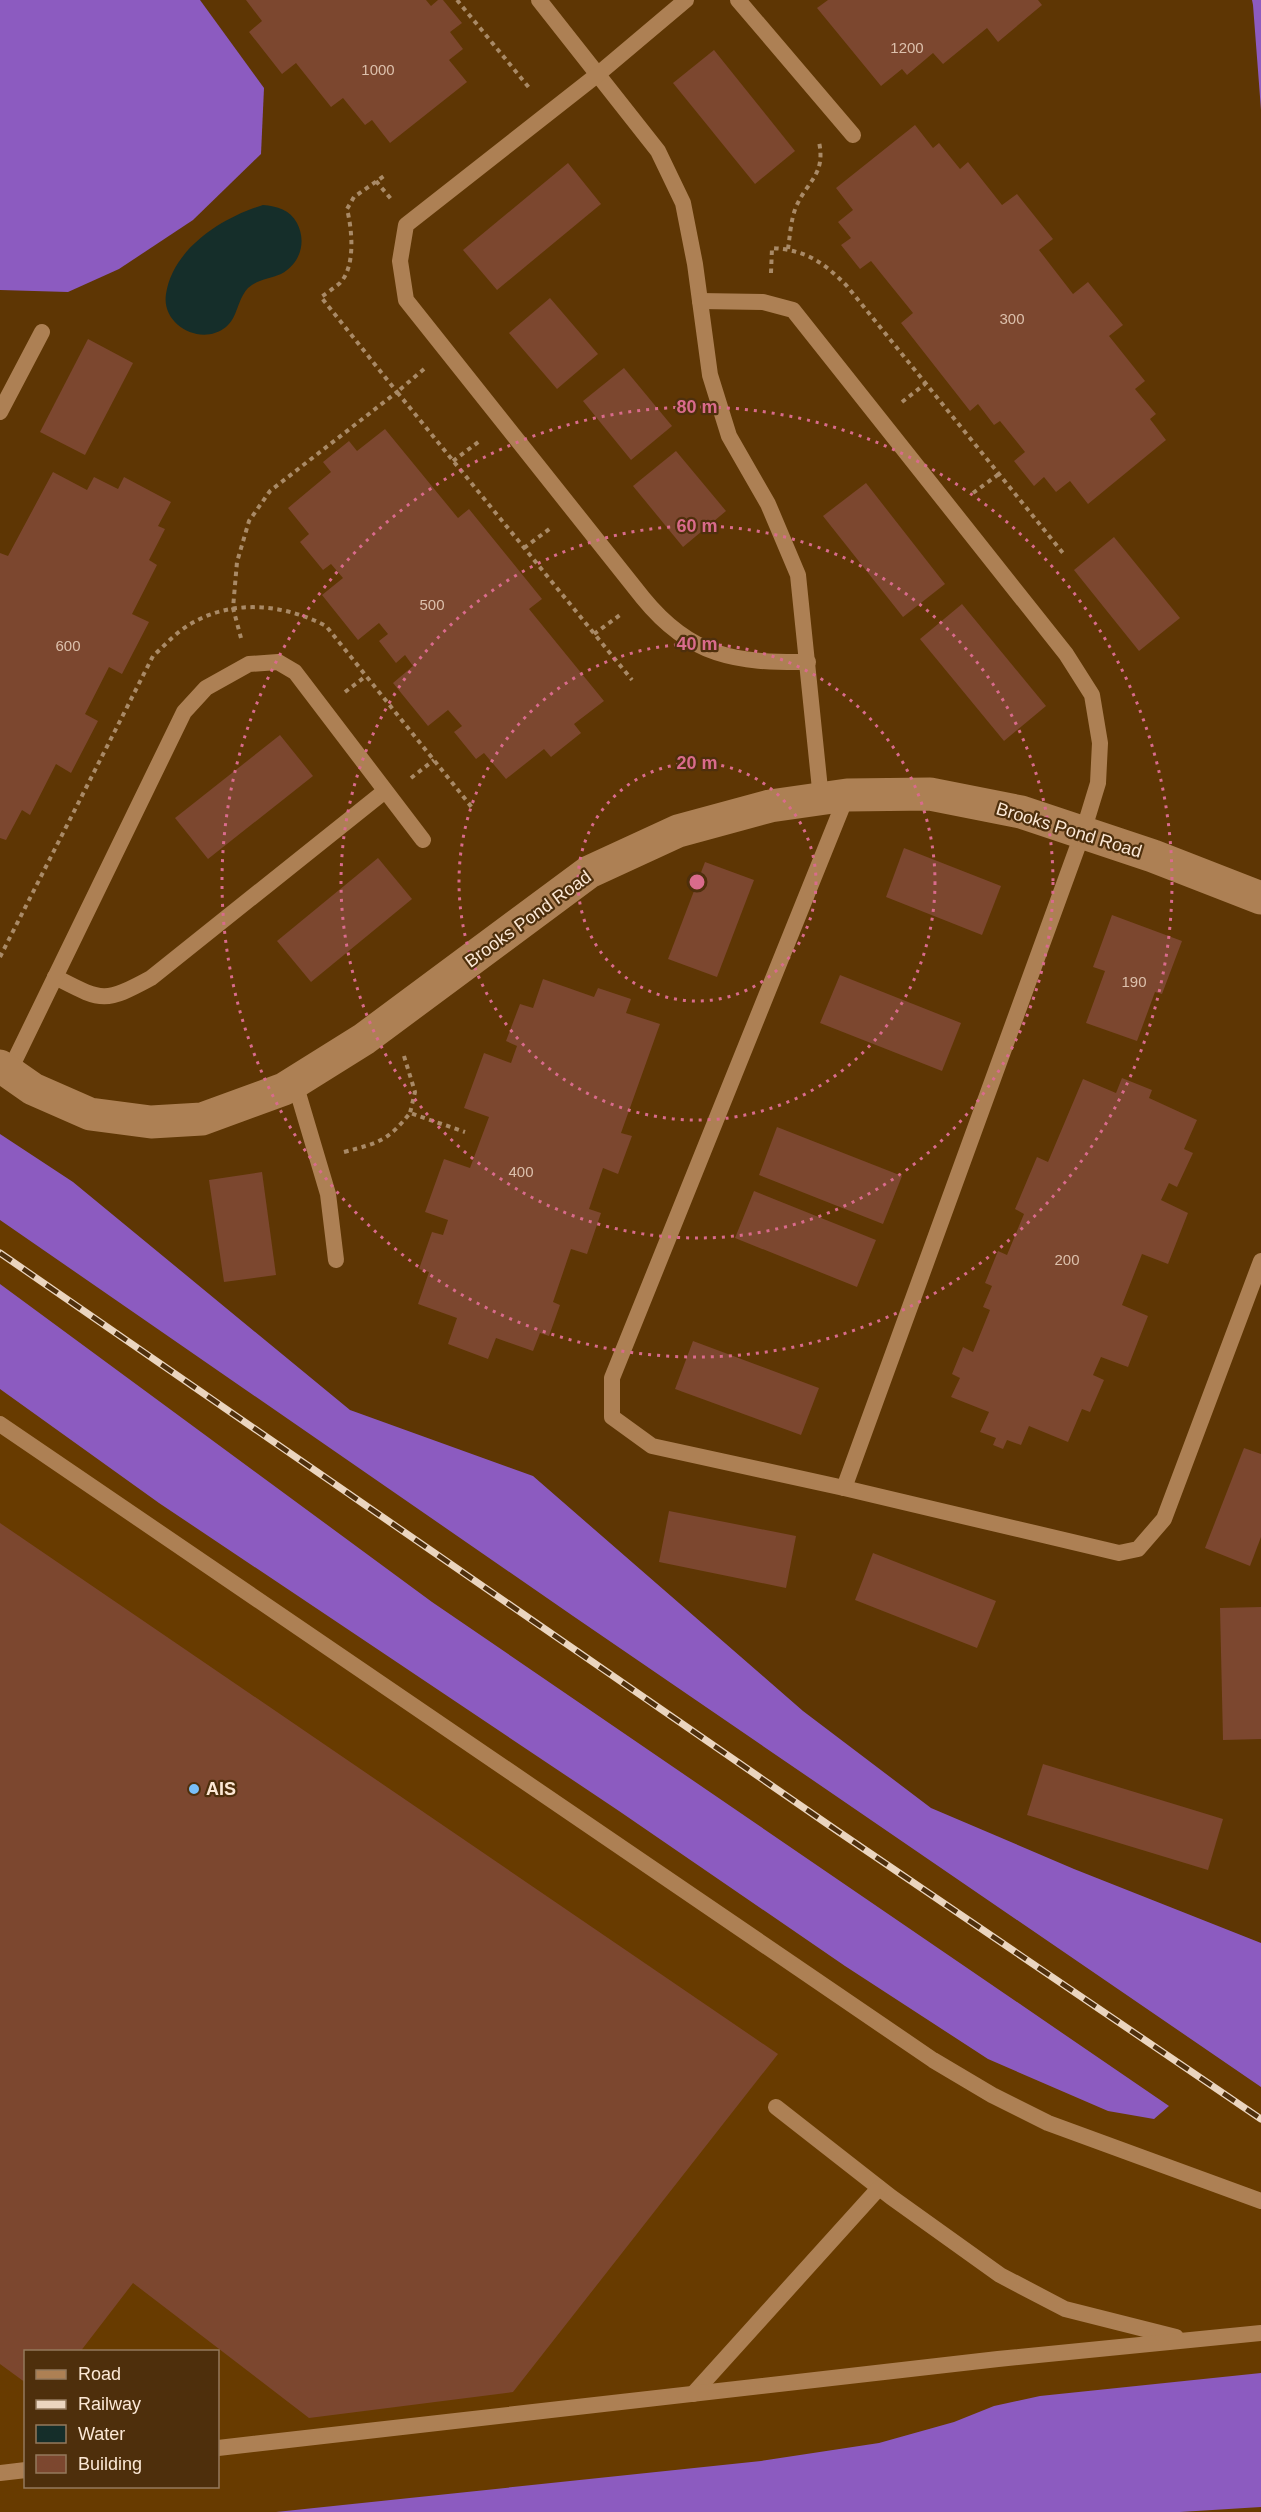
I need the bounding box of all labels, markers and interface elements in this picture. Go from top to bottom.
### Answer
house number: 1200 [890,39,924,56]
house number: 1000 [361,61,395,78]
house number: 300 [999,310,1025,327]
text: 80 m [676,397,718,417]
text: 60 m [676,516,718,536]
house number: 500 [419,596,445,613]
text: 40 m [676,634,718,654]
house number: 600 [55,637,81,654]
text: 20 m [676,753,718,773]
street label: Brooks Pond Road [994,798,1144,862]
street label: Brooks Pond Road [461,867,595,971]
centre of rings [687,872,707,892]
house number: 190 [1121,973,1147,990]
house number: 400 [508,1163,534,1180]
house number: 200 [1054,1251,1080,1268]
place label: AIS [206,1779,236,1799]
marker: AIS [187,1782,201,1796]
legend [24,2350,219,2488]
text: Road [78,2364,121,2384]
text: Railway [78,2394,141,2414]
text: Water [78,2424,125,2444]
text: Building [78,2454,142,2474]

